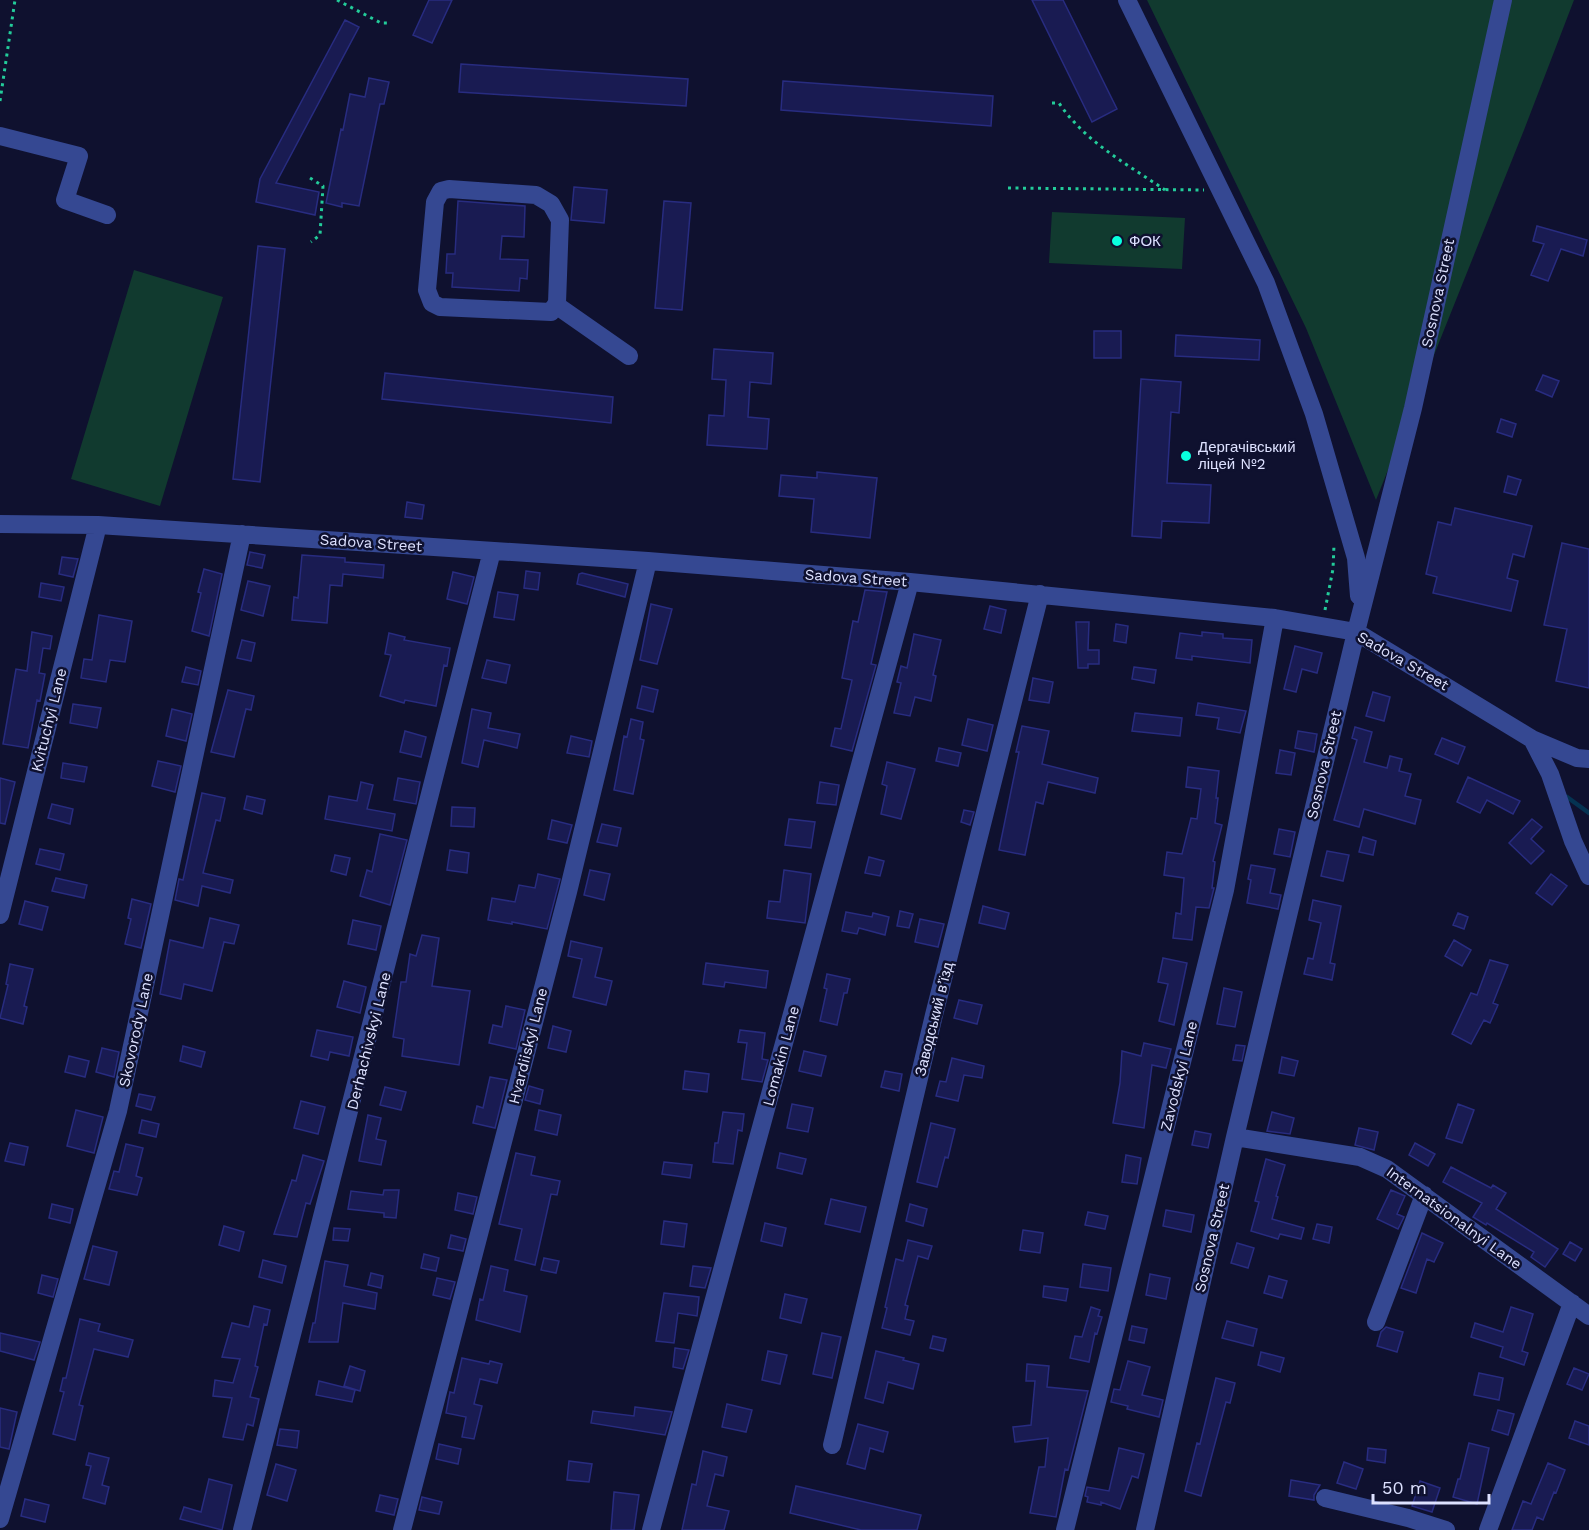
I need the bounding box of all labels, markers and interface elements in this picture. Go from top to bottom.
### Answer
place label: ФОК [1129,232,1161,250]
marker: ФОК [1110,234,1124,248]
street label: Sosnova Street [1418,236,1458,349]
place label: Дергачівський ліцей №2 [1198,438,1296,473]
marker: Дергачівський ліцей №2 [1179,449,1193,463]
street label: Sadova Street [319,530,423,556]
street label: Sadova Street [804,565,908,591]
street label: Sadova Street [1354,628,1452,695]
street label: Kvituchyi Lane [27,666,71,774]
street label: Sosnova Street [1303,708,1345,821]
street label: Заводський в’їзд [911,960,957,1078]
street label: Derhachivskyi Lane [343,970,395,1112]
street label: Skovorody Lane [115,971,157,1089]
street label: Hvardiiskyi Lane [505,986,551,1106]
street label: Lomakin Lane [759,1004,803,1108]
street label: Zavodskyi Lane [1157,1019,1201,1133]
street label: Internatsionalnyi Lane [1383,1163,1525,1273]
street label: Sosnova Street [1191,1181,1233,1294]
scale bar [1373,1467,1488,1505]
text: 50 m [1382,1477,1427,1498]

